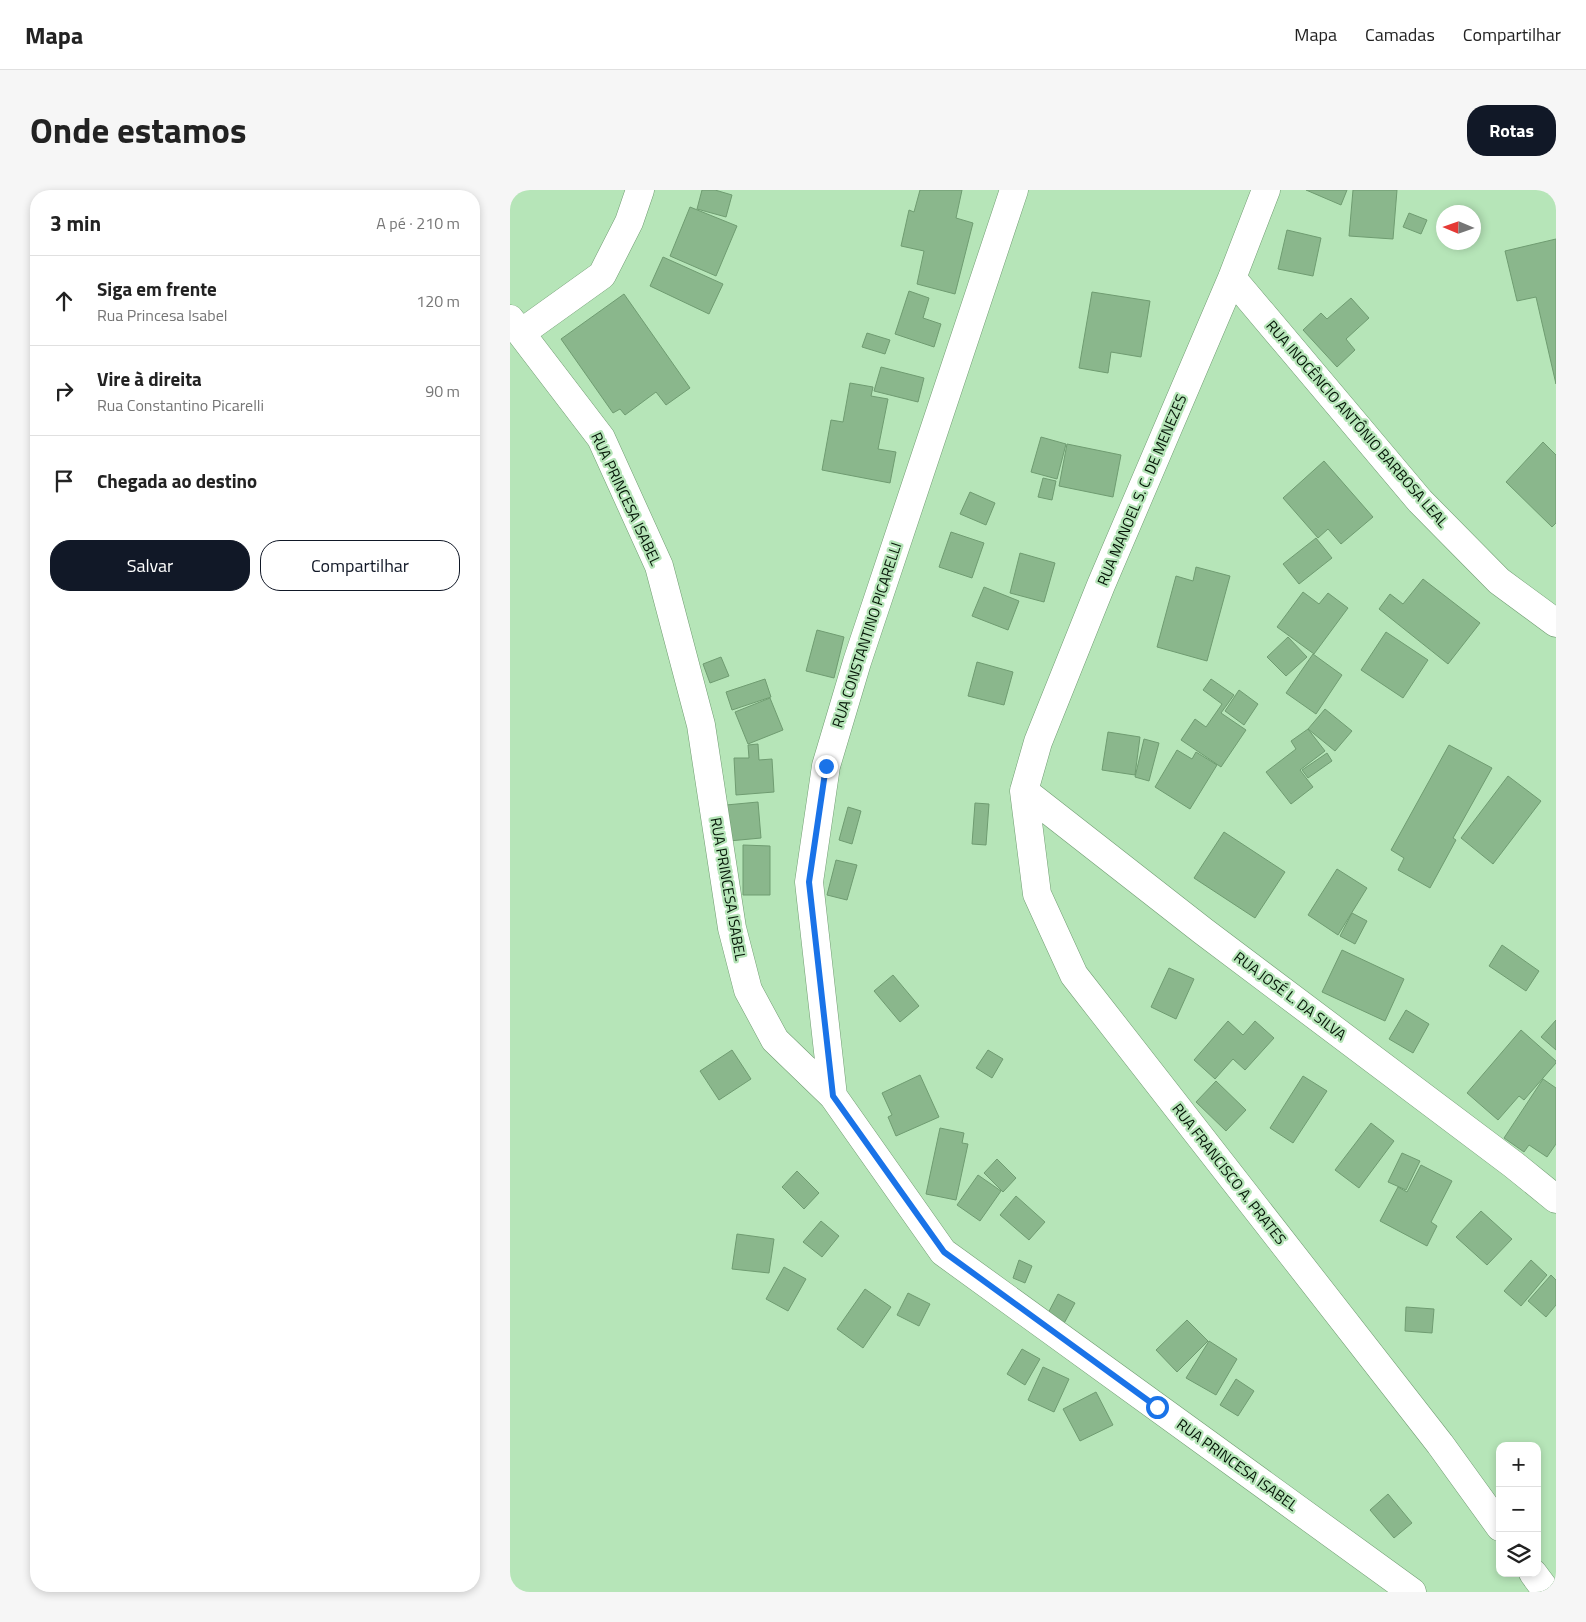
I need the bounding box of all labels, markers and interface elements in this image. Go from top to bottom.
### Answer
text: Mapa [25,17,83,53]
text: Mapa [1294,21,1337,48]
text: Camadas [1365,21,1435,48]
text: Compartilhar [1463,21,1561,48]
text: Onde estamos [30,103,246,157]
button: Rotas [1467,105,1556,156]
north arrow [1436,205,1481,250]
text: 3 min [50,207,101,239]
text: A pé · 210 m [376,211,460,235]
text: Siga em frente [97,274,217,303]
icon: ahead [50,287,78,315]
text: 120 m [416,289,460,313]
text: Rua Princesa Isabel [97,303,227,327]
street label: RUA INOCÊNCIO ANTÔNIO BARBOSA LEAL [1261,315,1454,532]
text: Vire à direita [97,364,202,393]
icon: right [50,377,78,405]
text: 90 m [425,379,460,403]
street label: RUA MANOEL S. C. DE MENEZES [1091,391,1192,589]
text: Rua Constantino Picarelli [97,393,264,417]
street label: RUA PRINCESA ISABEL [585,428,668,569]
text: Chegada ao destino [97,466,257,495]
icon: arrive [50,467,78,495]
street label: RUA CONSTANTINO PICARELLI [826,539,907,730]
button: Salvar [50,540,250,591]
button: Compartilhar [260,540,460,591]
route end [815,755,838,778]
street label: RUA PRINCESA ISABEL [705,816,752,962]
street label: RUA JOSÉ L. DA SILVA [1229,946,1351,1046]
street label: RUA FRANCISCO A. PRATES [1167,1098,1292,1249]
route start [1146,1396,1169,1419]
street label: RUA PRINCESA ISABEL [1172,1413,1303,1517]
map controls [1496,1442,1541,1577]
button: + [1496,1442,1541,1487]
button: − [1496,1487,1541,1532]
button: layers [1496,1532,1541,1577]

